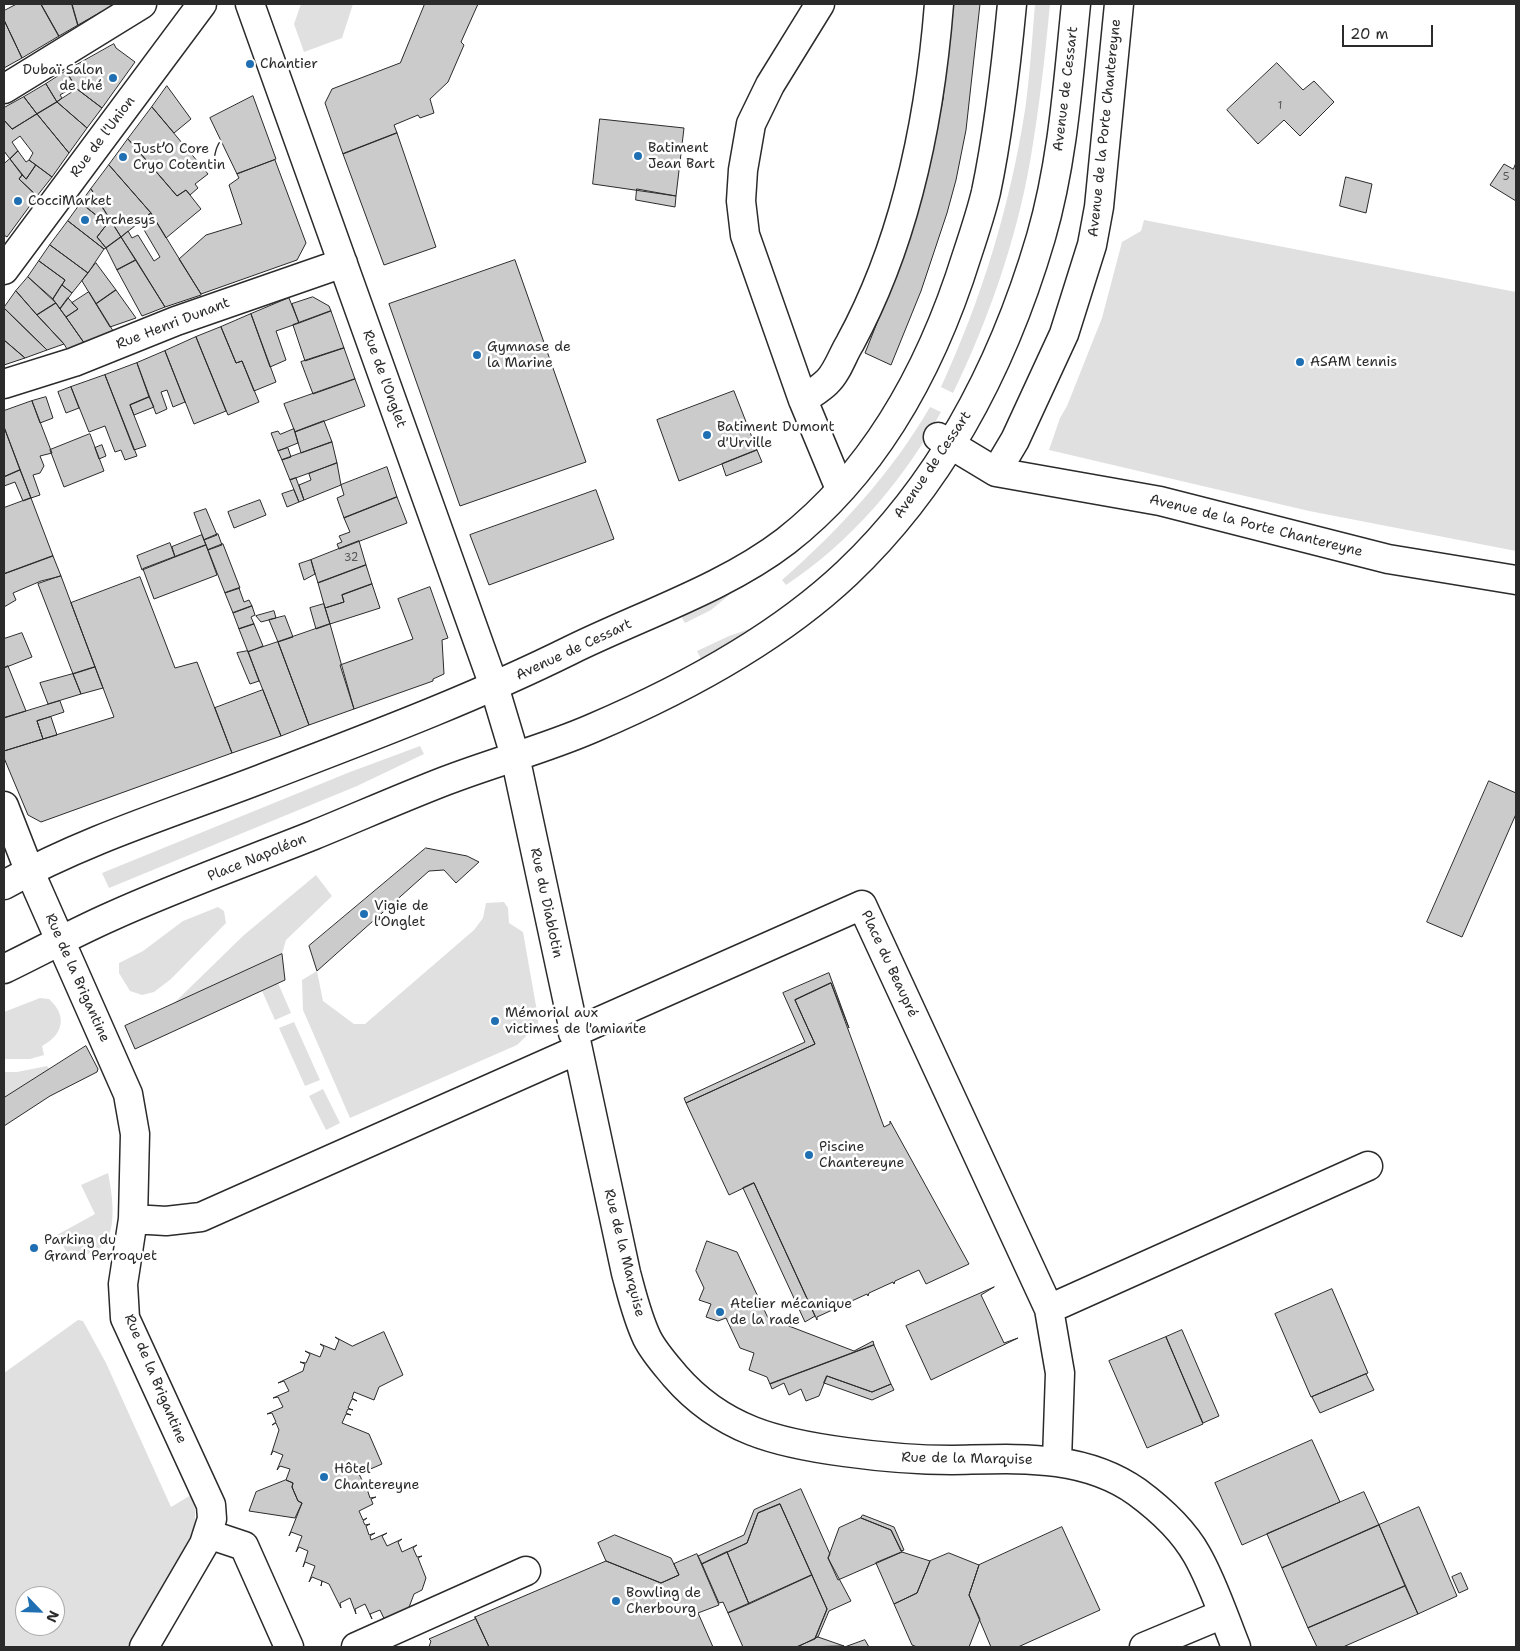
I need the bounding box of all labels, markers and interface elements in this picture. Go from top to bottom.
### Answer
scale bar [1345,15,1436,47]
street label: Avenue de la Porte Chantereyne [1085,18,1125,238]
text: 20 m [1350,24,1389,44]
street label: Avenue de Cessart [1050,26,1082,152]
place label: Chantier [260,56,318,72]
marker: Chantier [244,58,256,70]
place label: Dubaï Salon de thé [23,62,103,94]
marker: Dubaï Salon de thé [107,72,119,84]
street label: Rue de l'Union [67,93,139,181]
house number: 1 [1278,99,1282,113]
place label: Batiment Jean Bart [648,140,715,172]
place label: Just’O Core / Cryo Cotentin [133,141,225,174]
marker: Batiment Jean Bart [632,150,644,162]
marker: Just’O Core / Cryo Cotentin [117,151,129,163]
house number: 5 [1503,170,1509,184]
place label: CocciMarket [28,193,112,209]
marker: CocciMarket [12,195,24,207]
place label: Archesys [95,212,155,228]
marker: Archesys [79,214,91,226]
street label: Rue Henri Dunant [114,295,232,353]
street label: Rue de l'Onglet [359,328,409,430]
place label: Gymnase de la Marine [487,339,571,372]
marker: Gymnase de la Marine [471,349,483,361]
place label: ASAM tennis [1310,354,1397,370]
marker: ASAM tennis [1294,356,1306,368]
street label: Avenue de Cessart [891,408,975,522]
place label: Batiment Dumont d'Urville [717,419,835,452]
marker: Batiment Dumont d'Urville [701,429,713,441]
street label: Avenue de la Porte Chantereyne [1148,491,1364,561]
house number: 32 [344,551,358,565]
street label: Avenue de Cessart [513,616,635,684]
street label: Place Napoléon [205,831,309,885]
street label: Rue du Diablotin [526,846,566,960]
place label: Vigie de l'Onglet [374,898,429,930]
marker: Vigie de l'Onglet [358,908,370,920]
street label: Place du Beaupré [857,908,921,1020]
street label: Rue de la Brigantine [41,911,113,1045]
place label: Mémorial aux victimes de l'amiante [505,1005,646,1038]
marker: Mémorial aux victimes de l'amiante [489,1015,501,1027]
place label: Piscine Chantereyne [819,1139,904,1172]
marker: Piscine Chantereyne [803,1149,815,1161]
street label: Rue de la Marquise [600,1187,648,1319]
place label: Parking du Grand Perroquet [44,1232,157,1264]
marker: Parking du Grand Perroquet [28,1242,40,1254]
place label: Atelier mécanique de la rade [730,1296,852,1328]
marker: Atelier mécanique de la rade [714,1306,726,1318]
street label: Rue de la Brigantine [120,1312,190,1446]
street label: Rue de la Marquise [901,1449,1033,1469]
place label: Hôtel Chantereyne [334,1461,419,1494]
marker: Hôtel Chantereyne [318,1471,330,1483]
place label: Bowling de Cherbourg [626,1585,701,1618]
north arrow [15,1586,65,1636]
marker: Bowling de Cherbourg [610,1595,622,1607]
text: N [42,1608,63,1625]

